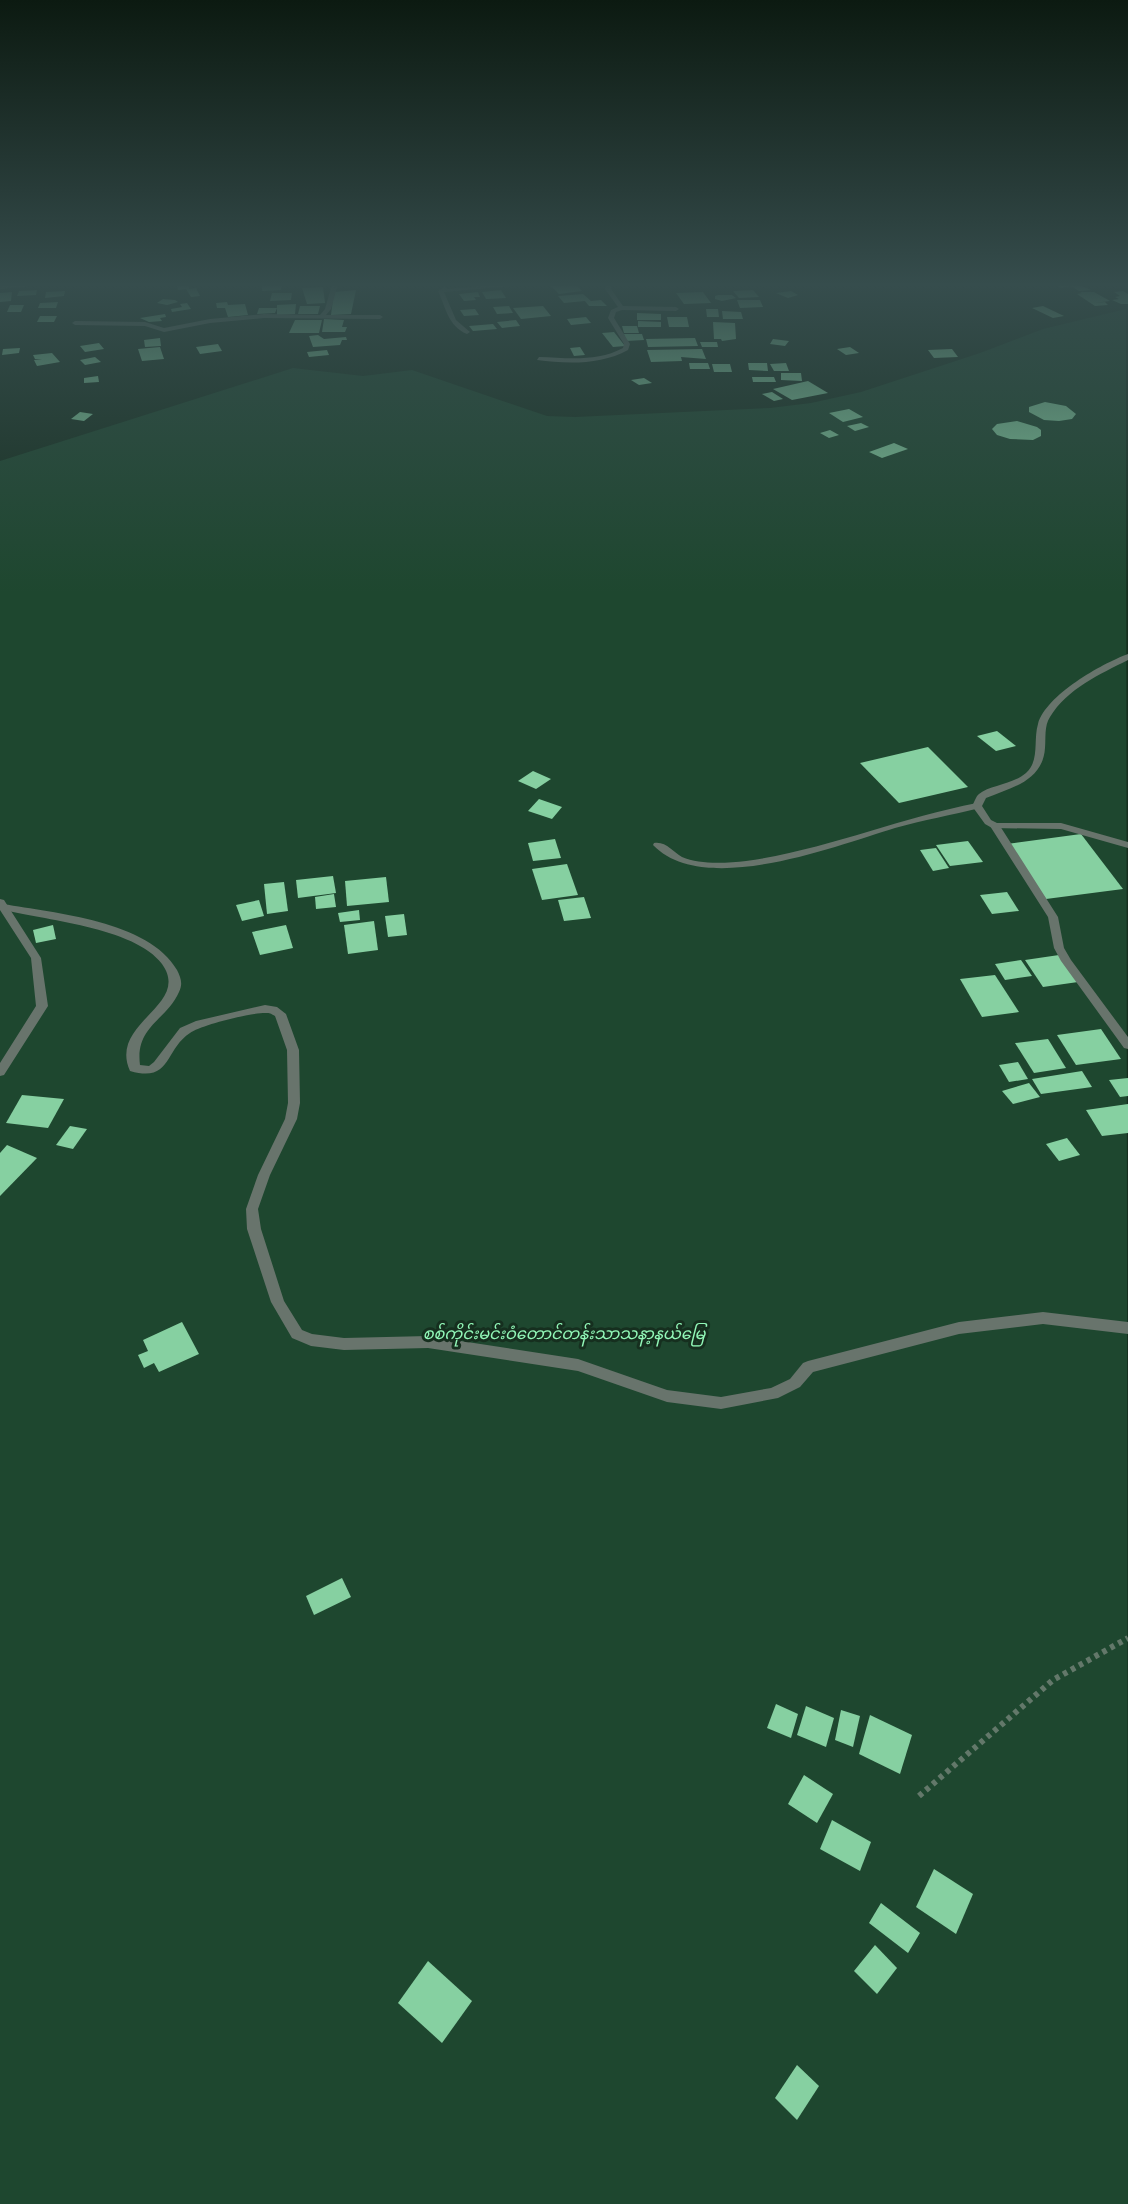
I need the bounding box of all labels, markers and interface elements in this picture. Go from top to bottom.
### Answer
park label: စစ်ကိုင်းမင်းဝံတောင်တန်းသာသနာ့နယ်မြေ [423,1322,708,1347]

